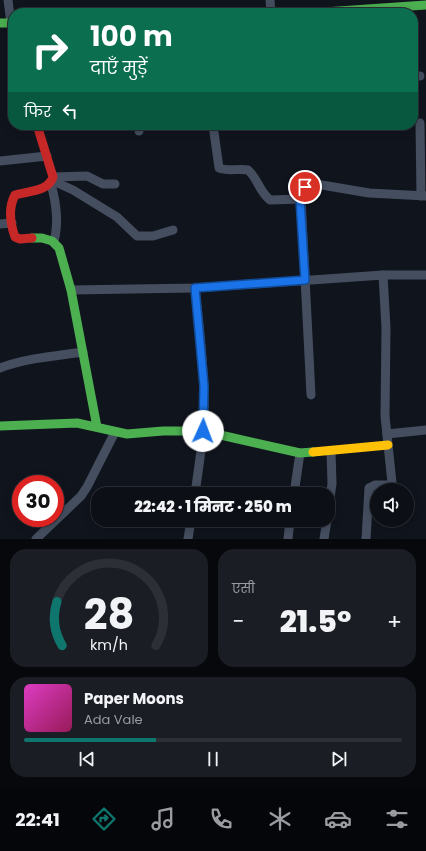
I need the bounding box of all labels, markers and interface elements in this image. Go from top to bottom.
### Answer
text: 100 m [90,17,173,56]
icon: right [24,24,76,76]
text: दाएँ मुड़ें [90,55,147,80]
icon: left [59,100,81,122]
text: फिर [24,101,51,122]
pin [288,170,322,204]
icon: arrive [294,176,316,198]
position arrow [182,410,224,452]
speed limit sign: 30 [12,475,64,527]
map controls [370,483,414,527]
button: sound [370,483,414,527]
text: 22:42 · 1 मिनट · 250 m [134,496,292,517]
text: एसी [232,579,255,598]
text: 28 [84,585,134,644]
text: 21.5° [280,600,351,643]
text: − [232,606,244,637]
text: + [387,606,402,637]
text: km/h [90,635,128,655]
text: Paper Moons [84,688,184,709]
text: Ada Vale [84,710,143,729]
icon: previous [76,748,98,770]
icon: pause [202,748,224,770]
icon: next [328,748,350,770]
icon: directions [90,805,118,833]
icon: music [149,805,177,833]
icon: phone [207,805,235,833]
icon: climate [266,805,294,833]
icon: car [324,805,352,833]
icon: filters [383,805,411,833]
text: 22:41 [15,807,60,832]

